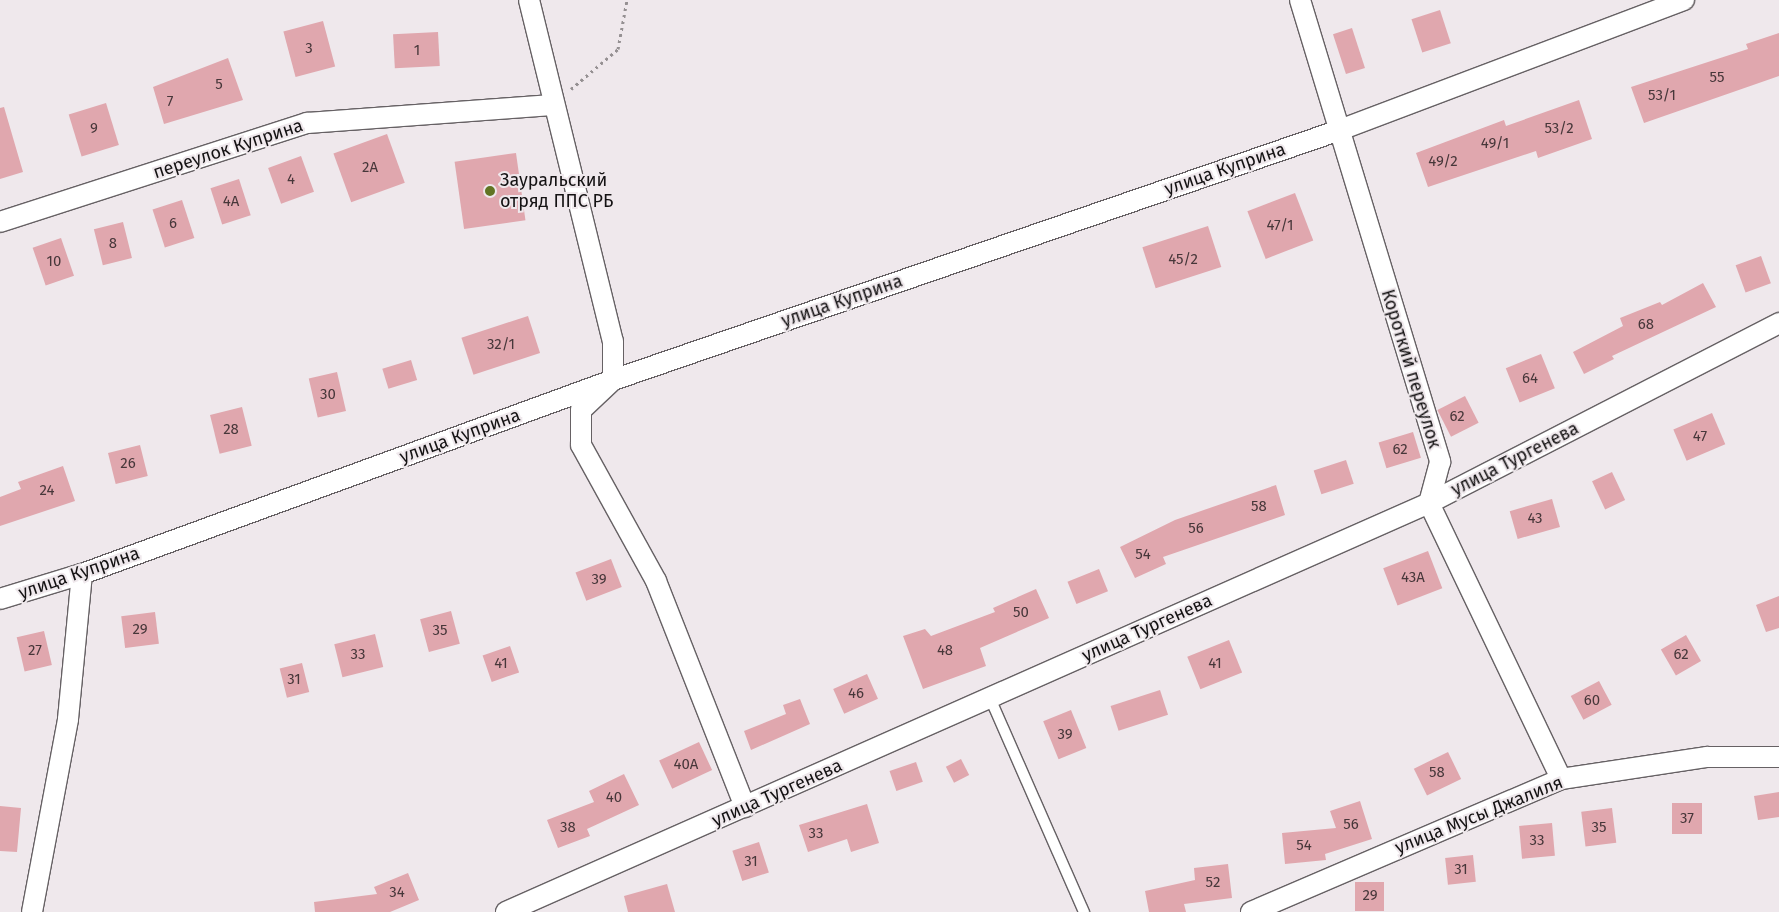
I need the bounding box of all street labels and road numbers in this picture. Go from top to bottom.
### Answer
street label: переулок Куприна [150,115,306,183]
street label: улица Куприна [1162,138,1288,200]
street label: улица Куприна [779,270,905,332]
street label: Короткий переулок [1377,287,1445,451]
street label: улица Куприна [397,404,523,468]
street label: улица Тургенева [1448,418,1582,500]
street label: улица Куприна [16,542,142,604]
street label: улица Тургенева [1078,590,1216,666]
street label: улица Тургенева [708,755,846,831]
street label: улица Мусы Джалиля [1392,771,1566,859]

